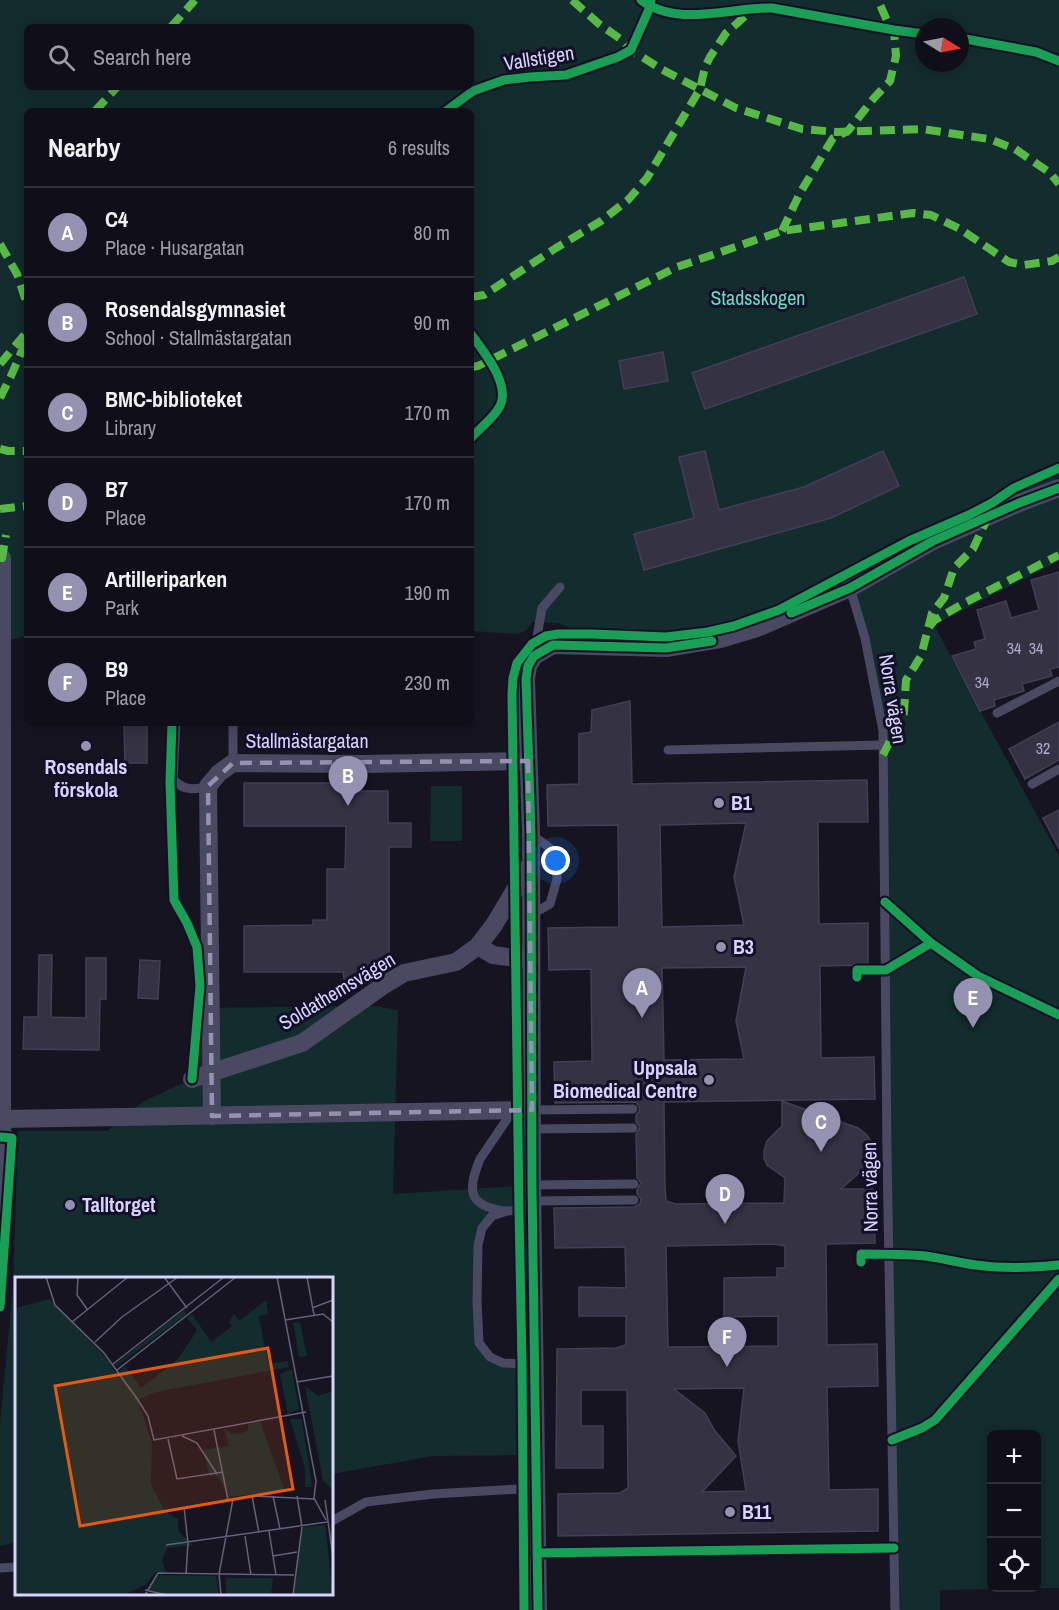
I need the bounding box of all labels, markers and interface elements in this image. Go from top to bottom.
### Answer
north arrow [915,18,969,72]
search box [24,24,474,90]
street label: Vallstigen [502,39,576,76]
icon: search [45,41,78,74]
text: Search here [93,42,191,72]
text: Nearby [48,130,120,165]
text: 6 results [388,134,450,161]
text: C4 [105,204,128,234]
text: A [62,219,73,246]
text: 80 m [414,219,450,246]
text: Place · Husargatan [105,234,244,261]
park label: Stadsskogen [711,284,805,311]
text: Rosendalsgymnasiet [105,294,285,324]
text: B [62,309,73,336]
text: 90 m [414,309,450,336]
text: School · Stallmästargatan [105,324,292,351]
text: BMC-biblioteket [105,384,242,414]
text: C [62,399,73,426]
text: 170 m [404,399,450,426]
text: Library [105,414,156,441]
text: B7 [105,474,128,504]
text: D [62,489,73,516]
text: 170 m [404,489,450,516]
text: Place [105,504,146,531]
text: Artilleriparken [105,564,227,594]
text: E [62,579,73,606]
text: 190 m [404,579,450,606]
text: Park [105,594,139,621]
house number: 34 [1007,637,1021,659]
house number: 34 [1029,637,1043,659]
street label: Norra vägen [873,652,914,746]
text: B9 [105,654,128,684]
text: F [62,669,73,696]
text: 230 m [404,669,450,696]
house number: 34 [975,671,989,693]
text: Place [105,684,146,711]
street label: Stallmästargatan [245,727,369,754]
house number: 32 [1036,737,1050,759]
marker: Rosendals förskola [79,739,93,753]
place label: Rosendals förskola [45,753,127,803]
pin: B [328,756,368,806]
place label: B1 [731,789,753,816]
marker: B1 [712,796,726,810]
your location [541,846,570,875]
place label: B3 [733,933,754,960]
marker: B3 [714,940,728,954]
street label: Soldathemsvägen [274,945,400,1036]
pin: A [622,968,662,1018]
pin: E [954,978,992,1028]
place label: Uppsala Biomedical Centre [553,1054,697,1104]
marker: Uppsala Biomedical Centre [702,1073,716,1087]
pin: C [802,1102,840,1152]
street label: Norra vägen [855,1142,884,1232]
pin: D [706,1174,744,1224]
place label: Talltorget [82,1191,156,1218]
marker: Talltorget [63,1198,77,1212]
inset map [15,1277,333,1595]
pin: F [708,1318,746,1367]
map controls [987,1430,1041,1592]
button: + [987,1430,1041,1484]
button: − [987,1484,1041,1538]
place label: B11 [742,1498,772,1525]
marker: B11 [723,1505,737,1519]
button: locate [987,1538,1041,1592]

